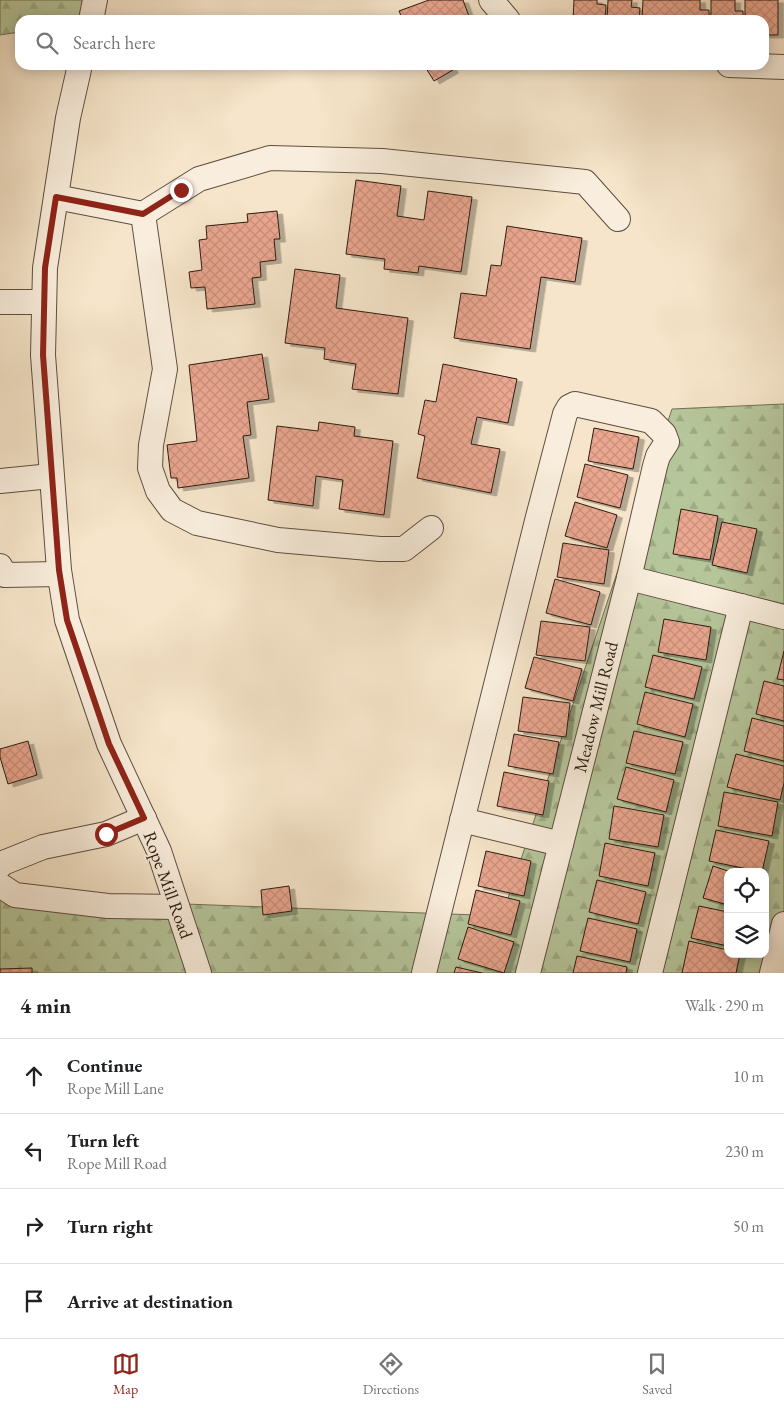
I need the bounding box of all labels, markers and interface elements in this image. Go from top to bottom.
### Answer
search box [15,15,769,70]
icon: search [33,29,61,57]
text: Search here [73,30,155,55]
route end [170,179,193,202]
street label: Meadow Mill Road [568,638,623,775]
route start [95,823,118,846]
street label: Rope Mill Road [138,828,199,942]
map controls [724,868,769,958]
button: locate [724,868,769,913]
button: layers [724,913,769,958]
text: 4 min [20,992,71,1019]
text: Walk · 290 m [685,995,764,1016]
text: Continue [67,1053,142,1078]
icon: ahead [20,1062,48,1090]
text: 10 m [733,1066,764,1087]
text: Rope Mill Lane [67,1078,164,1099]
text: Turn left [67,1128,139,1153]
icon: left [20,1137,48,1165]
text: 230 m [725,1141,764,1162]
text: Rope Mill Road [67,1153,167,1174]
icon: right [20,1212,48,1240]
text: Turn right [67,1214,153,1239]
text: 50 m [733,1216,764,1237]
icon: arrive [20,1287,48,1315]
text: Arrive at destination [67,1289,233,1314]
tab: Map [112,1350,140,1398]
tab: Directions [363,1350,419,1398]
tab: Saved [642,1350,672,1398]

